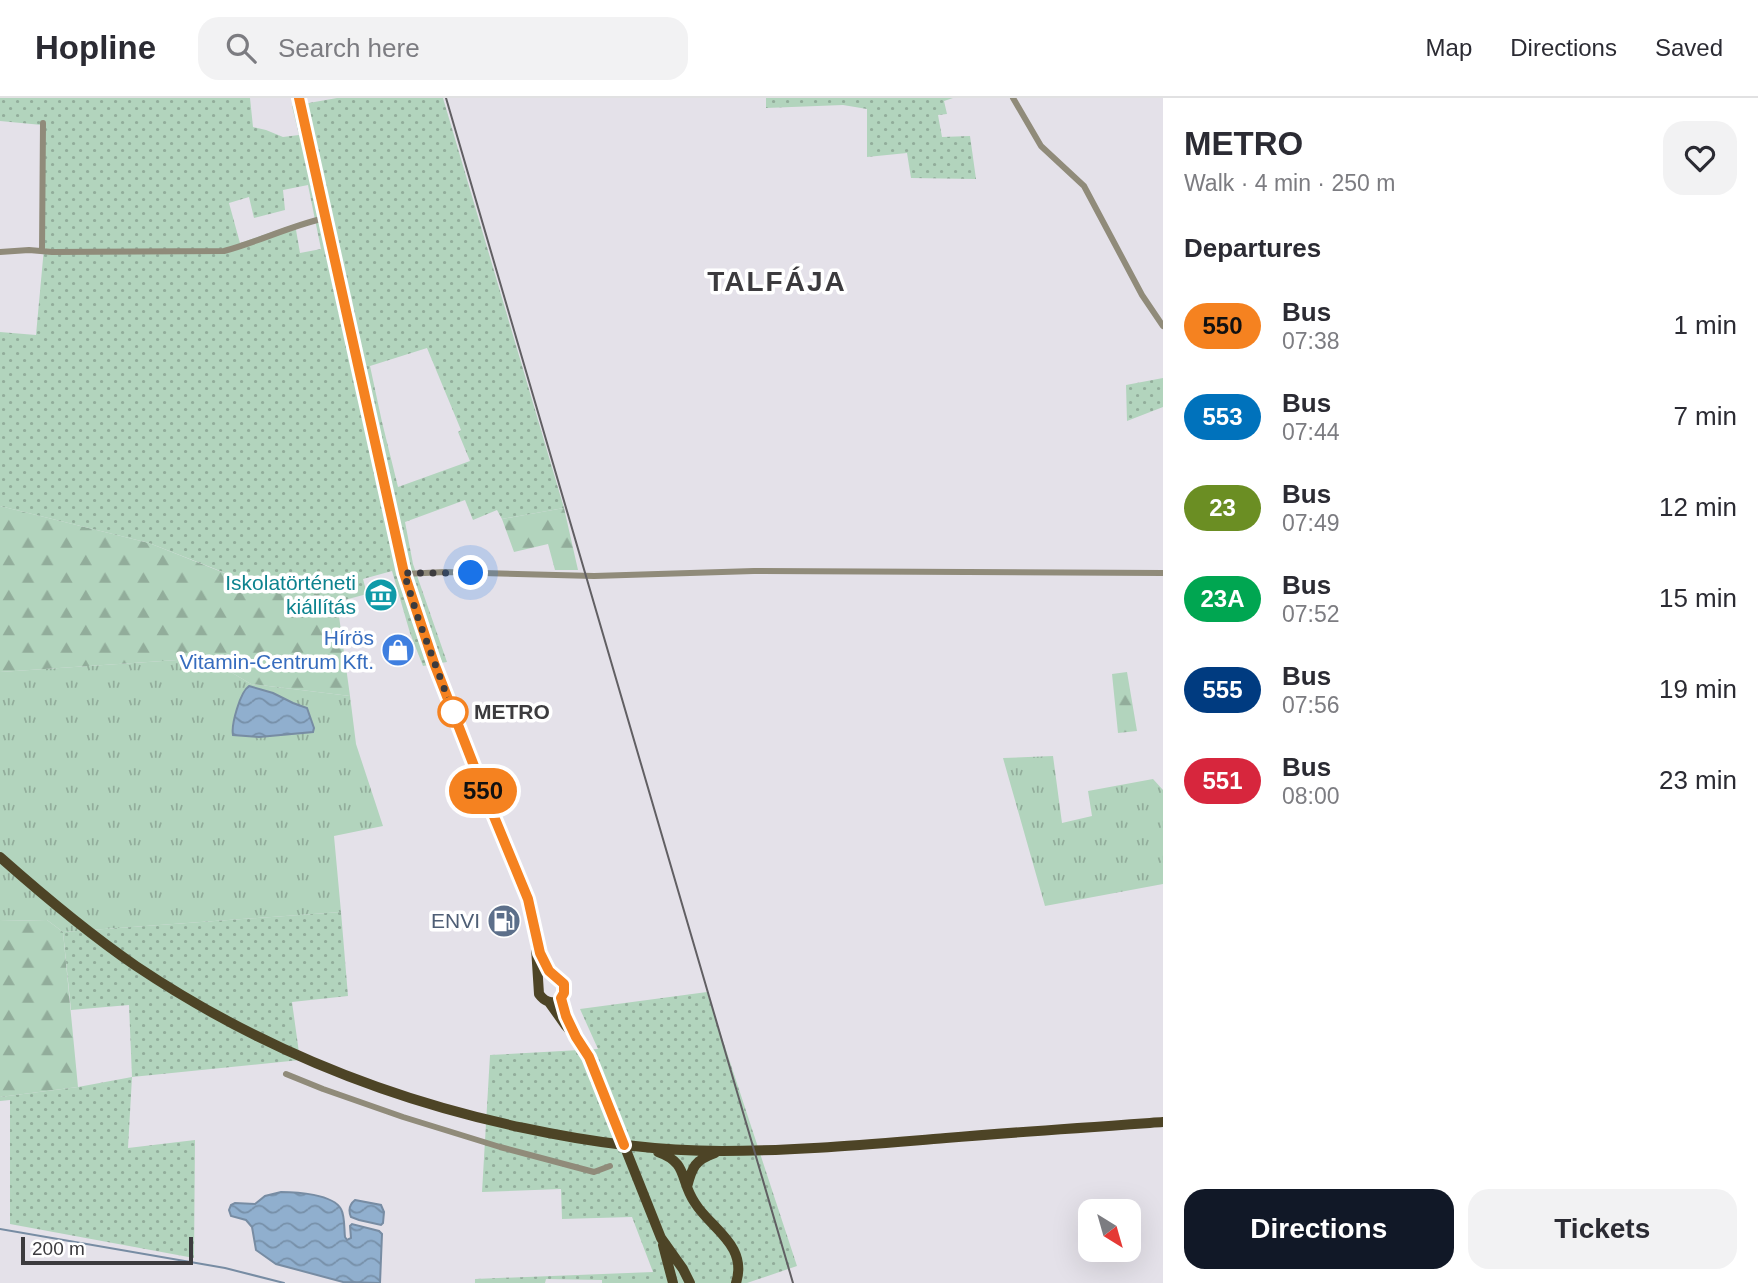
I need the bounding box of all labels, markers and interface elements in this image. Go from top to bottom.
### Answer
search box [198,17,688,80]
text: Hopline [35,29,156,66]
icon: search [222,29,260,67]
text: Search here [278,33,420,63]
text: Map [1426,34,1472,61]
text: Directions [1510,34,1617,61]
text: Saved [1655,34,1723,61]
button: heart [1663,121,1737,195]
text: METRO [1184,125,1303,162]
text: Walk · 4 min · 250 m [1184,170,1395,196]
text: Departures [1184,233,1321,263]
district label: TALFÁJA [707,266,847,297]
text: Bus [1282,297,1331,327]
text: 1 min [1673,310,1737,340]
text: 550 [1202,312,1243,339]
text: 07:38 [1282,328,1340,354]
text: Bus [1282,388,1331,418]
text: 7 min [1673,401,1737,431]
text: 553 [1202,403,1243,430]
text: 07:44 [1282,419,1340,445]
text: Bus [1282,479,1331,509]
text: 12 min [1659,492,1737,522]
text: 23 [1209,494,1236,521]
text: 07:49 [1282,510,1340,536]
your location [453,555,488,590]
text: Bus [1282,570,1331,600]
place label: Iskolatörténeti kiállítás [225,571,356,618]
museum icon: Iskolatörténeti kiállítás [362,576,400,614]
text: 15 min [1659,583,1737,613]
text: 23A [1200,585,1245,612]
text: 07:52 [1282,601,1340,627]
place label: Hírös Vitamin-Centrum Kft. [179,626,374,673]
shop icon: Hírös Vitamin-Centrum Kft. [379,631,417,669]
text: Bus [1282,661,1331,691]
text: 19 min [1659,674,1737,704]
text: 555 [1202,676,1243,703]
text: 07:56 [1282,692,1340,718]
marker: METRO [438,697,468,727]
place label: METRO [474,700,550,723]
text: Bus [1282,752,1331,782]
text: 23 min [1659,765,1737,795]
text: 551 [1202,767,1243,794]
line badge: 550 [443,768,523,814]
text: 550 [463,777,503,804]
text: 08:00 [1282,783,1340,809]
fuel station icon: ENVI [485,902,523,940]
place label: ENVI [431,909,480,932]
button: Directions [1184,1189,1454,1269]
button: Tickets [1468,1189,1737,1269]
north arrow [1078,1199,1141,1262]
map controls [1078,1199,1141,1262]
scale bar [21,1234,192,1266]
text: 200 m [32,1238,85,1259]

